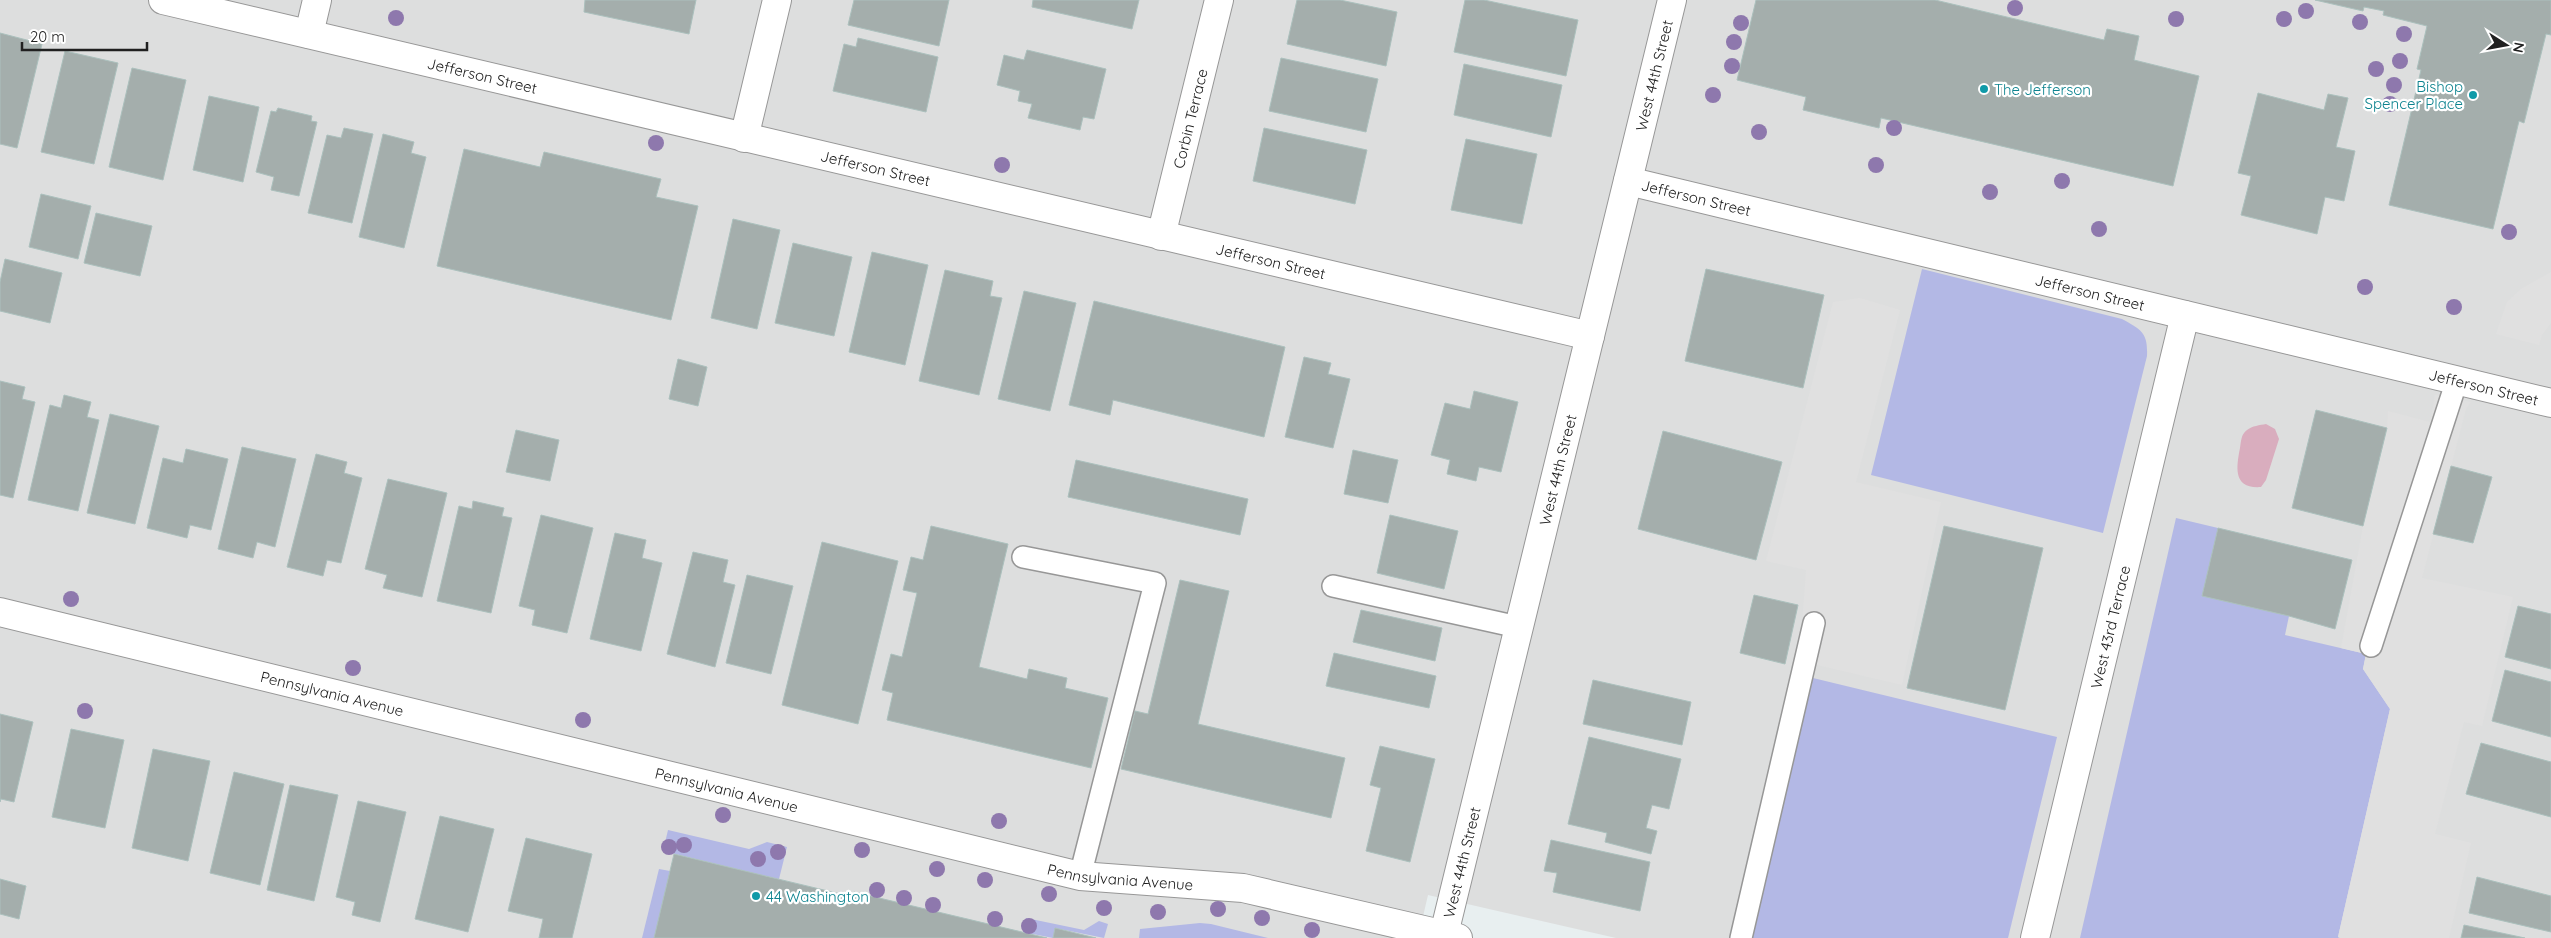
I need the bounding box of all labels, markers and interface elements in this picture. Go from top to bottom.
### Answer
street label: West 44th Street [1631,18,1676,133]
scale bar [22,20,148,52]
north arrow [2481,20,2531,70]
text: 20 m [30,27,65,46]
text: N [2509,41,2529,54]
street label: Jefferson Street [426,53,539,97]
street label: Corbin Terrace [1168,67,1211,170]
place label: Bishop Spencer Place [2364,77,2463,113]
place label: The Jefferson [1994,80,2091,99]
marker: The Jefferson [1978,83,1990,95]
marker: Bishop Spencer Place [2467,89,2479,101]
street label: Jefferson Street [819,146,932,190]
street label: Jefferson Street [1639,175,1753,220]
street label: Jefferson Street [1214,239,1327,283]
street label: Jefferson Street [2033,270,2147,314]
street label: Jefferson Street [2427,364,2540,409]
street label: West 44th Street [1535,412,1580,527]
street label: West 43rd Terrace [2086,563,2134,690]
street label: Pennsylvania Avenue [259,667,406,720]
street label: Pennsylvania Avenue [653,763,800,816]
street label: West 44th Street [1439,805,1484,920]
street label: Pennsylvania Avenue [1046,859,1194,894]
place label: 44 Washington [766,887,869,906]
marker: 44 Washington [750,890,762,902]

